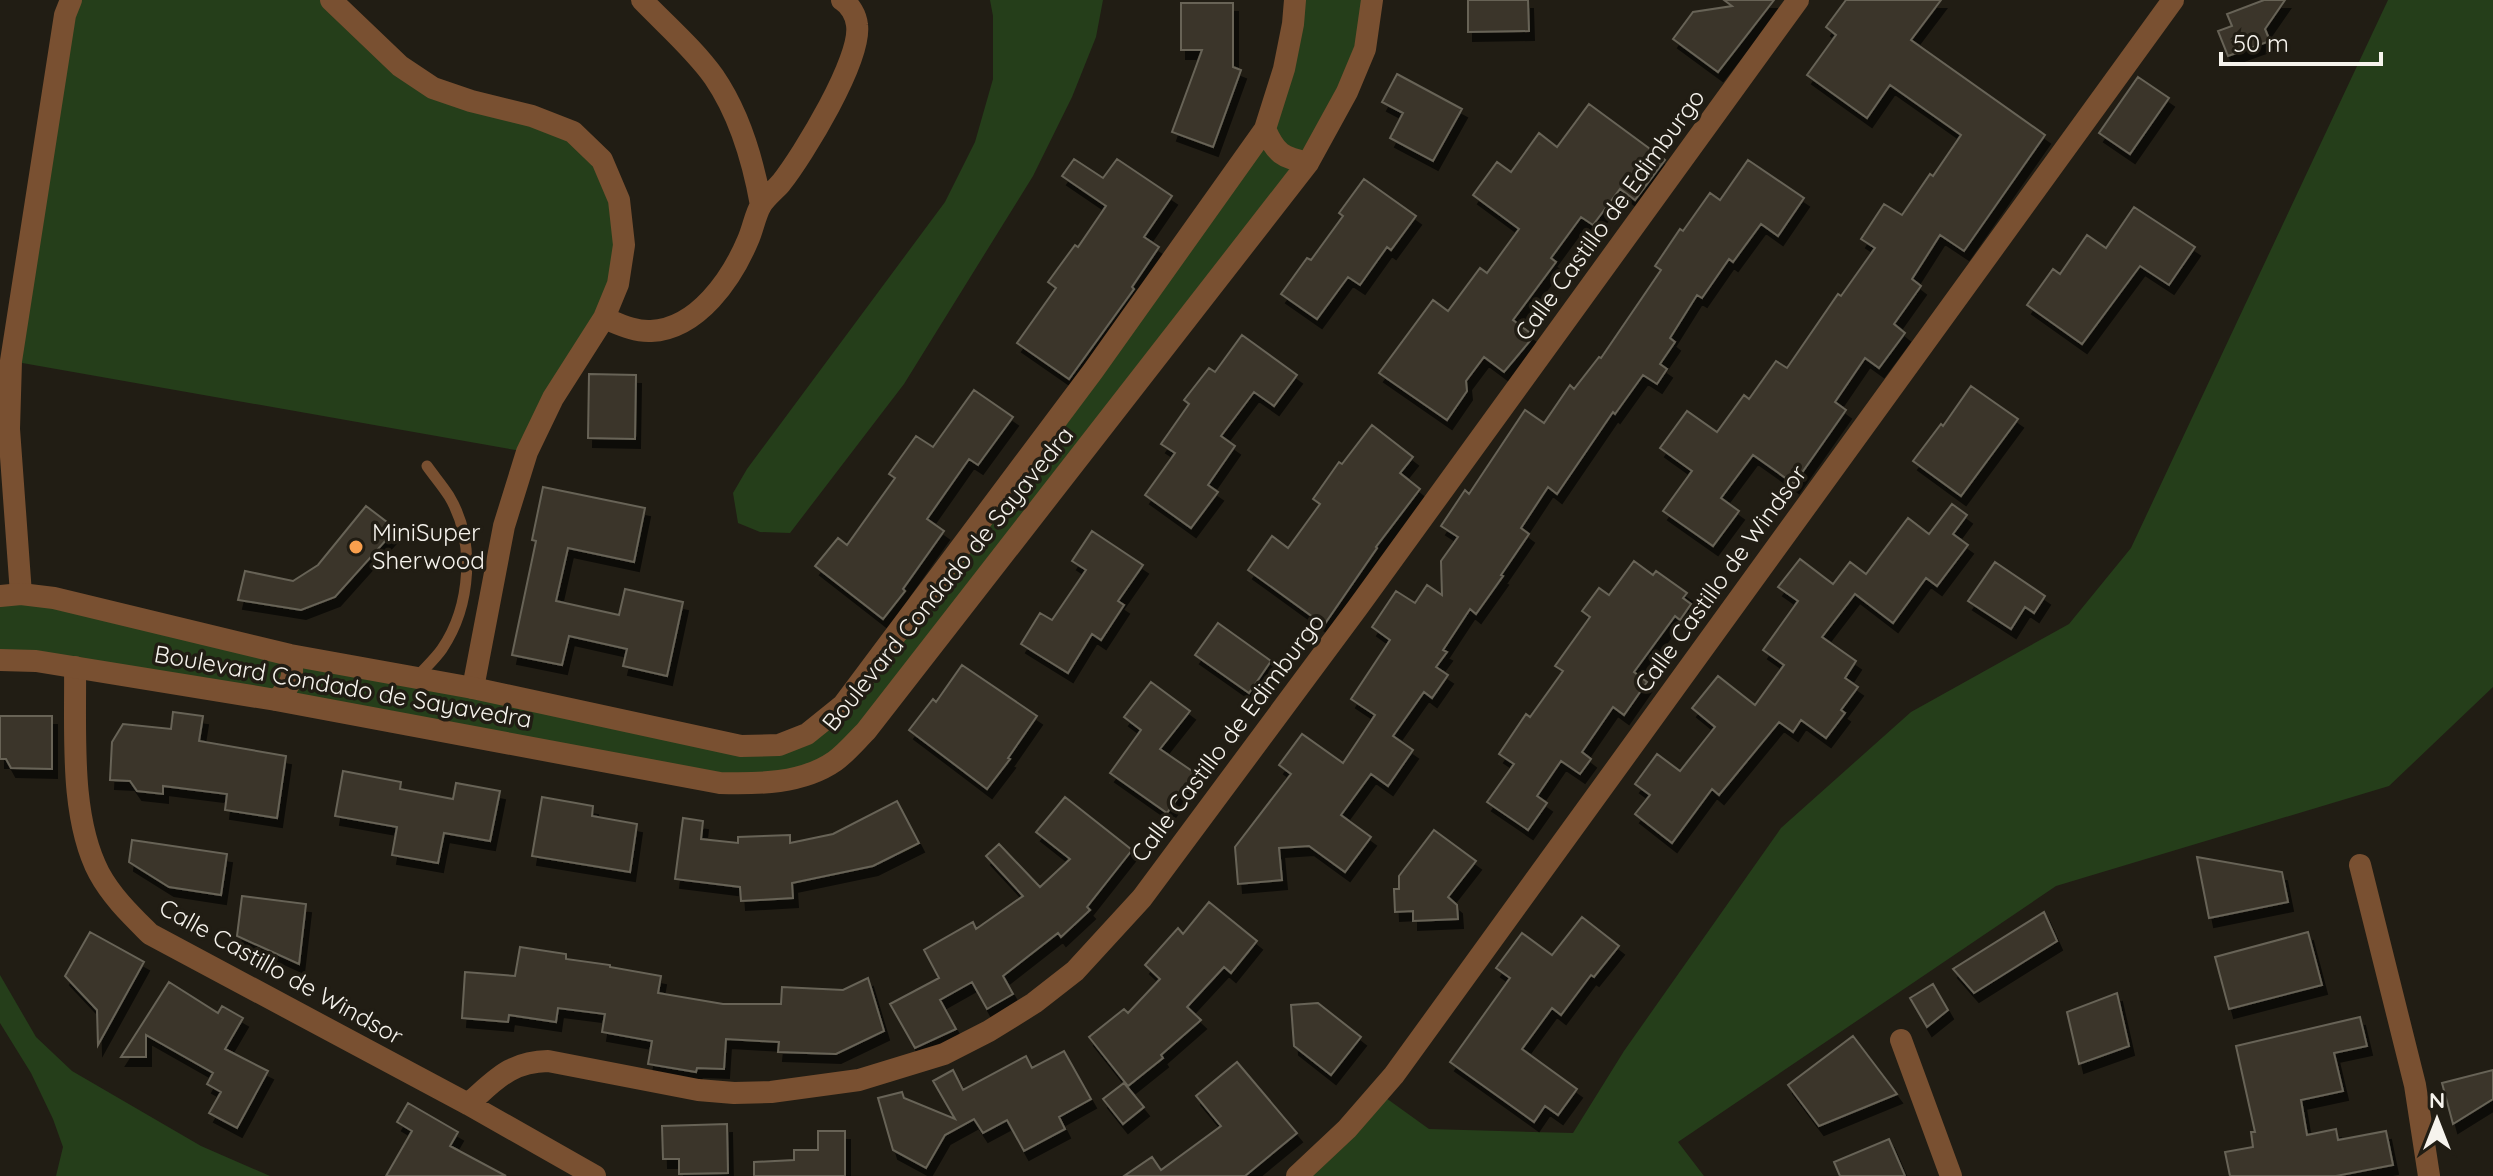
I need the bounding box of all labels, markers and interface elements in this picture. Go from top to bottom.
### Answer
scale bar [2221,16,2381,66]
text: 50 m [2233,28,2289,58]
street label: Calle Castillo de Edimburgo [1508,83,1711,346]
street label: Boulevard Condado de Sayavedra [815,420,1079,737]
street label: Calle Castillo de Windsor [1627,459,1813,698]
place label: MiniSuper Sherwood [372,517,485,575]
marker: MiniSuper Sherwood [347,538,365,556]
street label: Calle Castillo de Edimburgo [1124,607,1331,868]
street label: Boulevard Condado de Sayavedra [152,638,534,734]
street label: Calle Castillo de Windsor [154,892,409,1051]
north arrow [2397,1080,2477,1160]
text: N [2429,1086,2445,1114]

